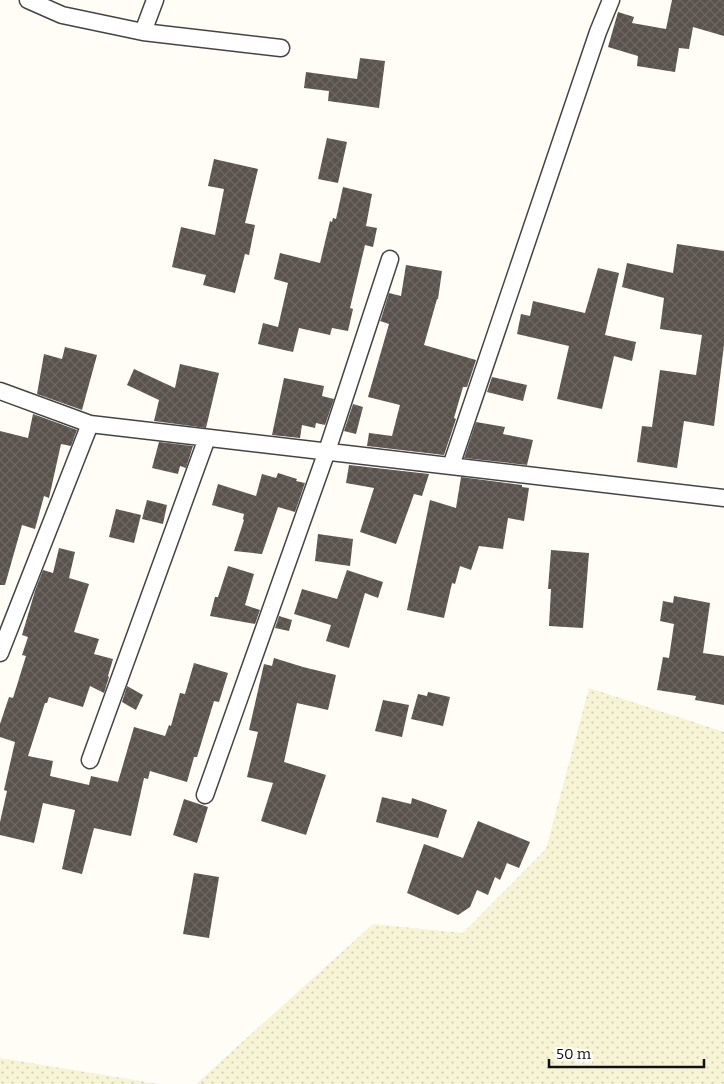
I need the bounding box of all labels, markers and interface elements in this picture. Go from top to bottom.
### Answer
scale bar [549,1036,704,1068]
text: 50 m [556,1045,592,1063]

